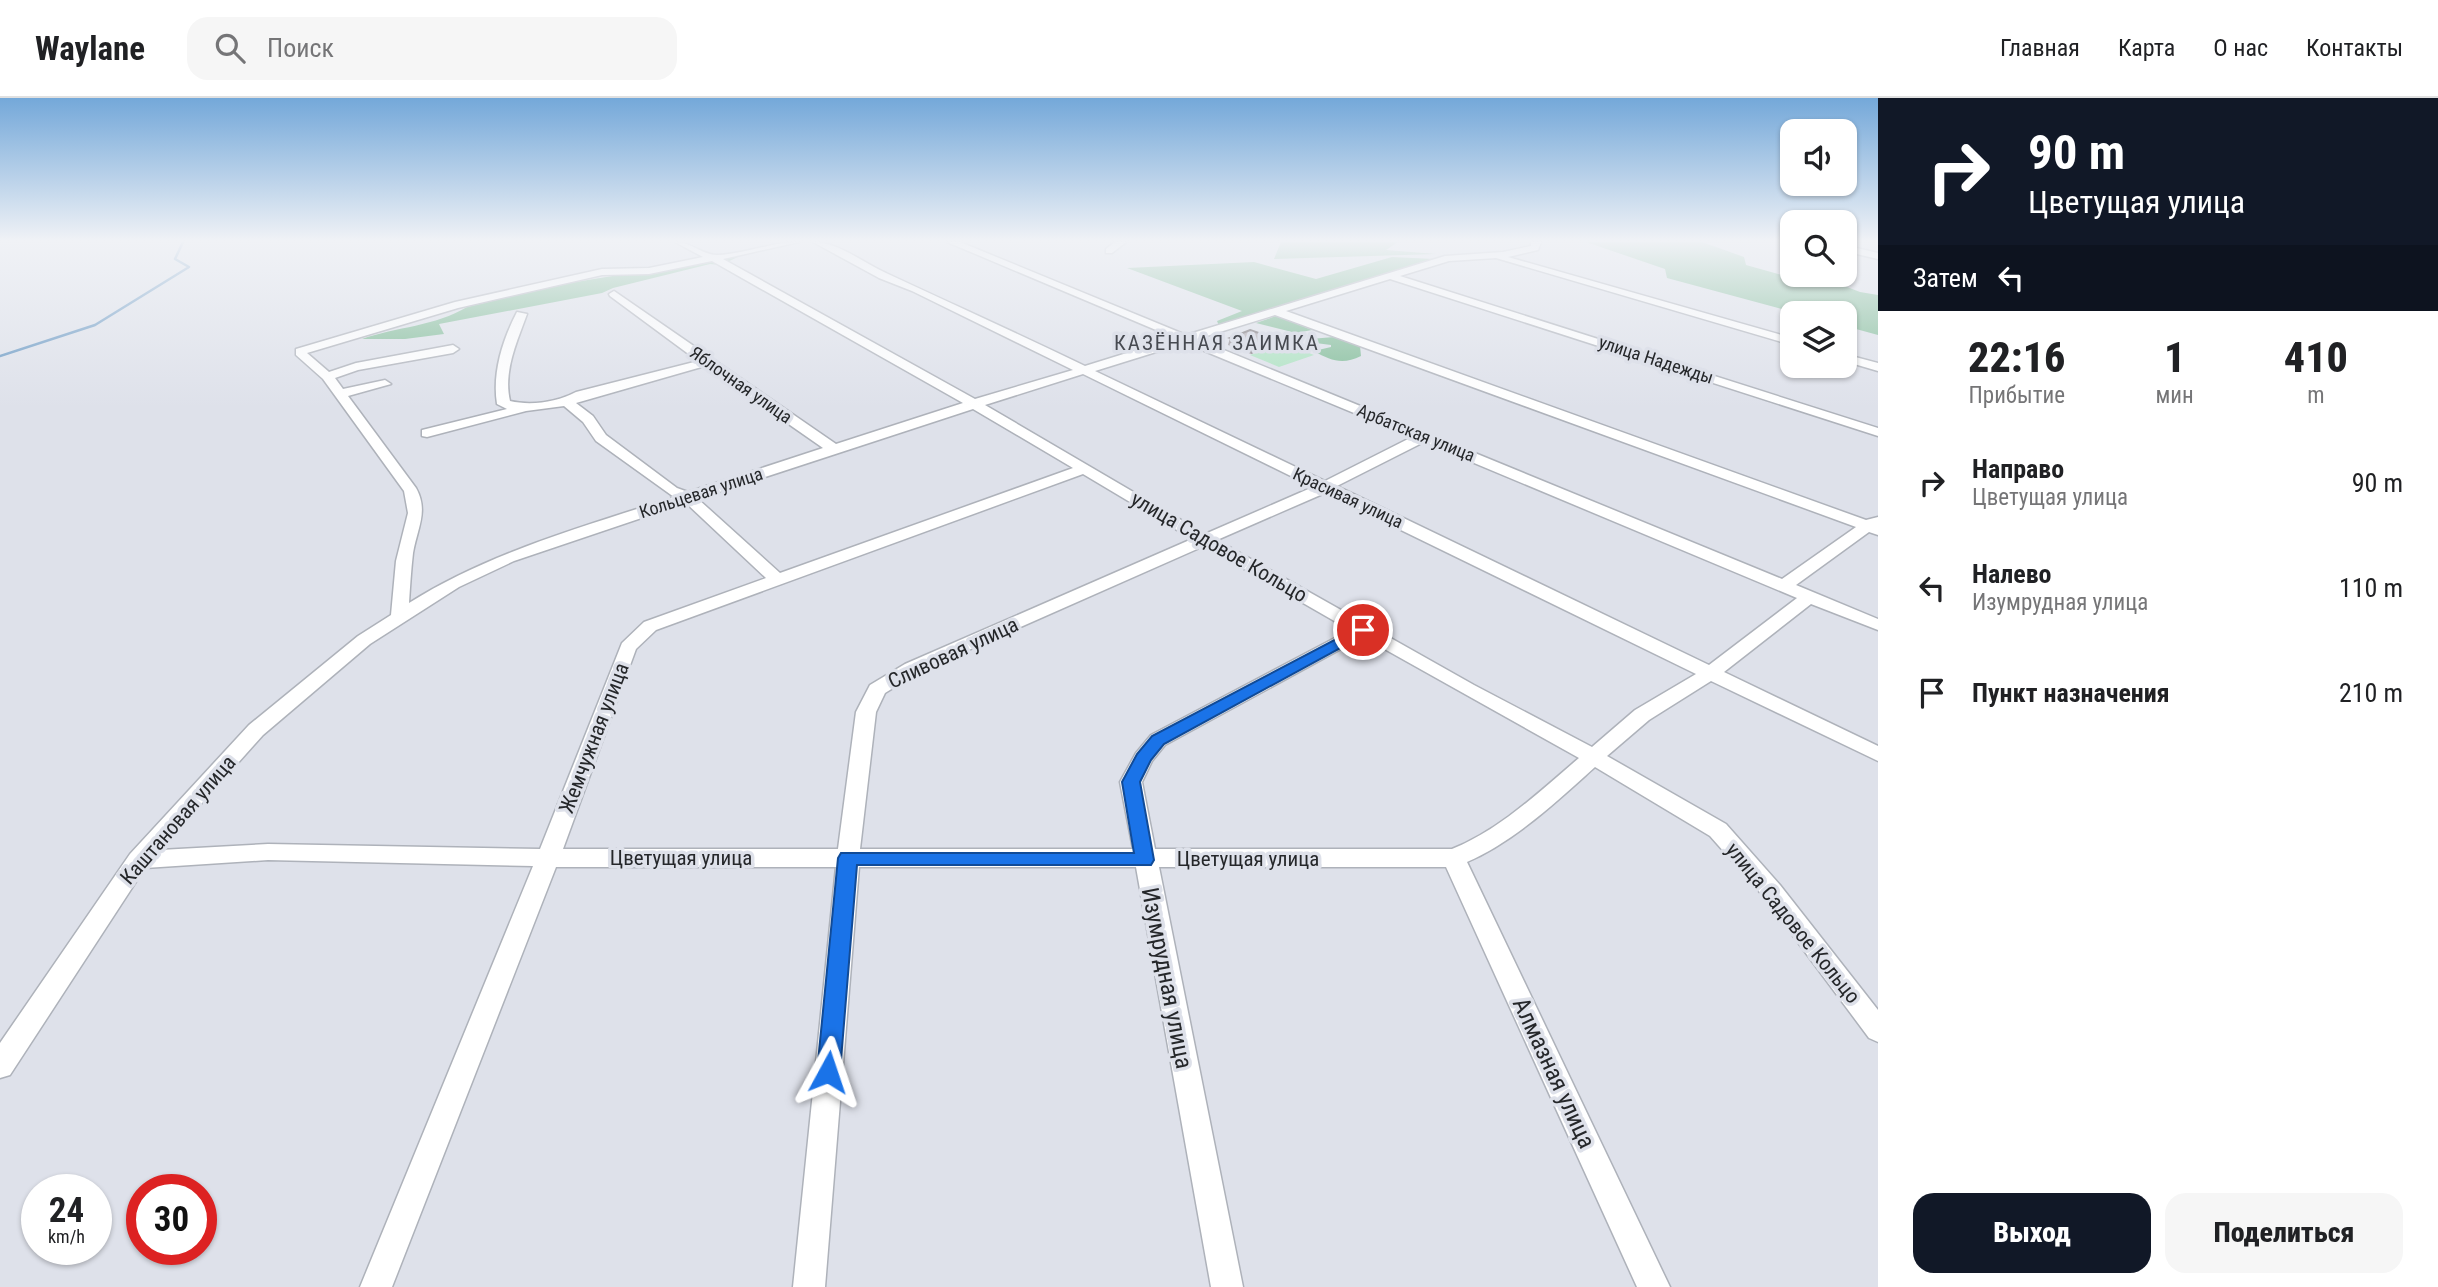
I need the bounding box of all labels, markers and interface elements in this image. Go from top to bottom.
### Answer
search box [187,17,677,80]
text: Waylane [35,29,145,68]
icon: search [211,29,249,67]
text: Поиск [267,33,334,63]
text: Главная [2000,34,2080,62]
text: Карта [2118,34,2175,62]
text: О нас [2213,34,2268,62]
text: Контакты [2306,34,2403,62]
map controls [1780,119,1857,378]
button: sound [1780,119,1857,196]
text: 90 m [2028,124,2125,181]
icon: right [1913,126,2004,217]
text: Цветущая улица [2028,183,2245,221]
button: search [1780,210,1857,287]
icon: left [1992,259,2030,297]
text: Затем [1913,263,1978,293]
button: layers [1780,301,1857,378]
district label: КАЗЁННАЯ ЗАИМКА [1114,331,1320,355]
street label: улица Надежды [1596,331,1716,388]
text: 22:16 [1968,333,2065,382]
text: 1 [2164,333,2185,382]
text: 410 [2284,333,2348,382]
street label: Яблочная улица [686,342,796,428]
text: Прибытие [1969,382,2065,409]
text: мин [2155,382,2194,409]
text: m [2307,382,2325,409]
street label: Арбатская улица [1354,399,1478,466]
text: Направо [1972,454,2064,484]
street label: Кольцевая улица [637,463,765,522]
street label: Красивая улица [1290,463,1407,532]
icon: right [1913,464,1951,502]
text: 90 m [2352,468,2403,498]
text: Цветущая улица [1972,484,2128,511]
street label: улица Садовое Кольцо [1127,487,1311,607]
text: Налево [1972,559,2052,589]
icon: left [1913,569,1951,607]
text: 110 m [2339,573,2403,603]
text: Изумрудная улица [1972,589,2148,616]
pin [1333,600,1393,660]
icon: arrive [1344,611,1382,649]
street label: Сливовая улица [884,612,1022,694]
street label: Жемчужная улица [554,659,634,817]
icon: arrive [1913,674,1951,712]
text: Пункт назначения [1972,678,2170,708]
text: 210 m [2339,678,2403,708]
street label: Каштановая улица [115,751,241,889]
street label: улица Садовое Кольцо [1721,838,1865,1008]
street label: Цветущая улица [610,846,752,870]
street label: Цветущая улица [1177,847,1319,871]
street label: Изумрудная улица [1136,885,1198,1071]
street label: Алмазная улица [1507,993,1601,1153]
position arrow [791,1035,865,1109]
speed limit sign: 30 [126,1174,217,1265]
text: 24 [49,1190,84,1231]
button: Выход [1913,1193,2151,1273]
button: Поделиться [2165,1193,2403,1273]
text: km/h [48,1226,85,1247]

